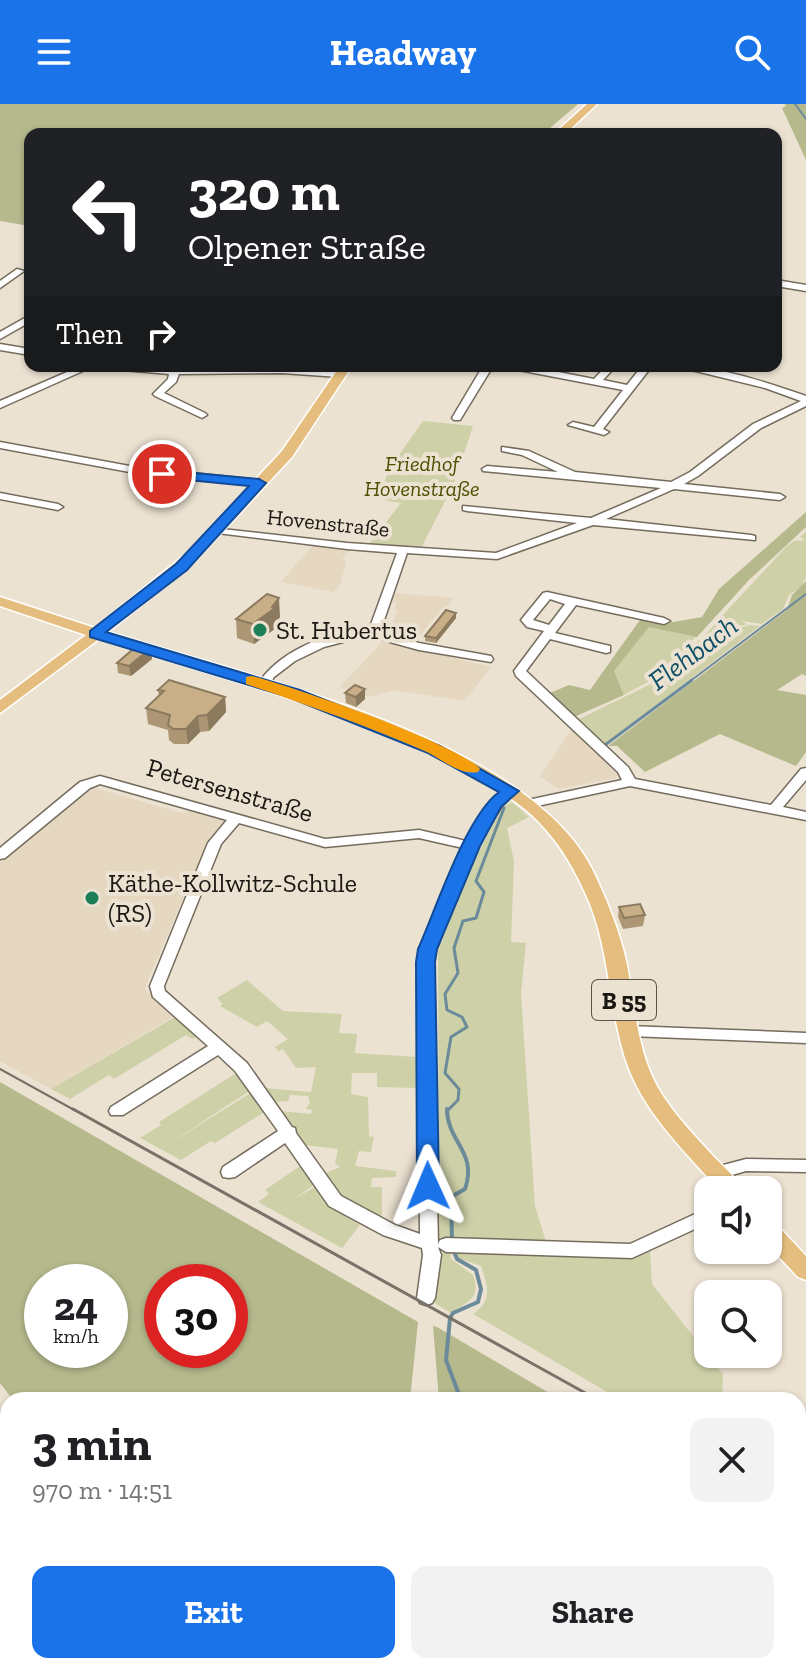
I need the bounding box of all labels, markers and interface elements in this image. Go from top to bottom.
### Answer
icon: menu [32,30,76,74]
icon: search [730,30,774,74]
text: Headway [330,31,476,74]
text: 320 m [188,157,340,224]
icon: left [56,160,160,264]
text: Olpener Straße [188,225,426,268]
icon: right [139,312,183,356]
text: Then [56,316,123,352]
pin [128,440,196,508]
park label: Friedhof Hovenstraße [364,450,480,502]
icon: arrive [140,452,184,496]
street label: Hovenstraße [265,503,391,543]
water label: Flehbach [642,609,744,697]
place label: St. Hubertus [276,614,417,646]
marker: St. Hubertus [251,621,269,639]
street label: Petersenstraße [143,751,317,829]
place label: Käthe-Kollwitz-Schule (RS) [108,867,357,929]
marker: Käthe-Kollwitz-Schule (RS) [83,889,101,907]
road number: B 55 [592,980,656,1020]
position arrow [386,1144,470,1228]
map controls [694,1176,782,1368]
button: sound [694,1176,782,1264]
speed limit sign: 30 [144,1264,248,1368]
button: search [694,1280,782,1368]
text: 24 [54,1282,98,1330]
text: km/h [53,1324,99,1348]
text: 3 min [32,1415,151,1472]
button: close [690,1418,774,1502]
text: 970 m · 14:51 [32,1474,172,1506]
button: Exit [32,1566,395,1658]
button: Share [411,1566,774,1658]

